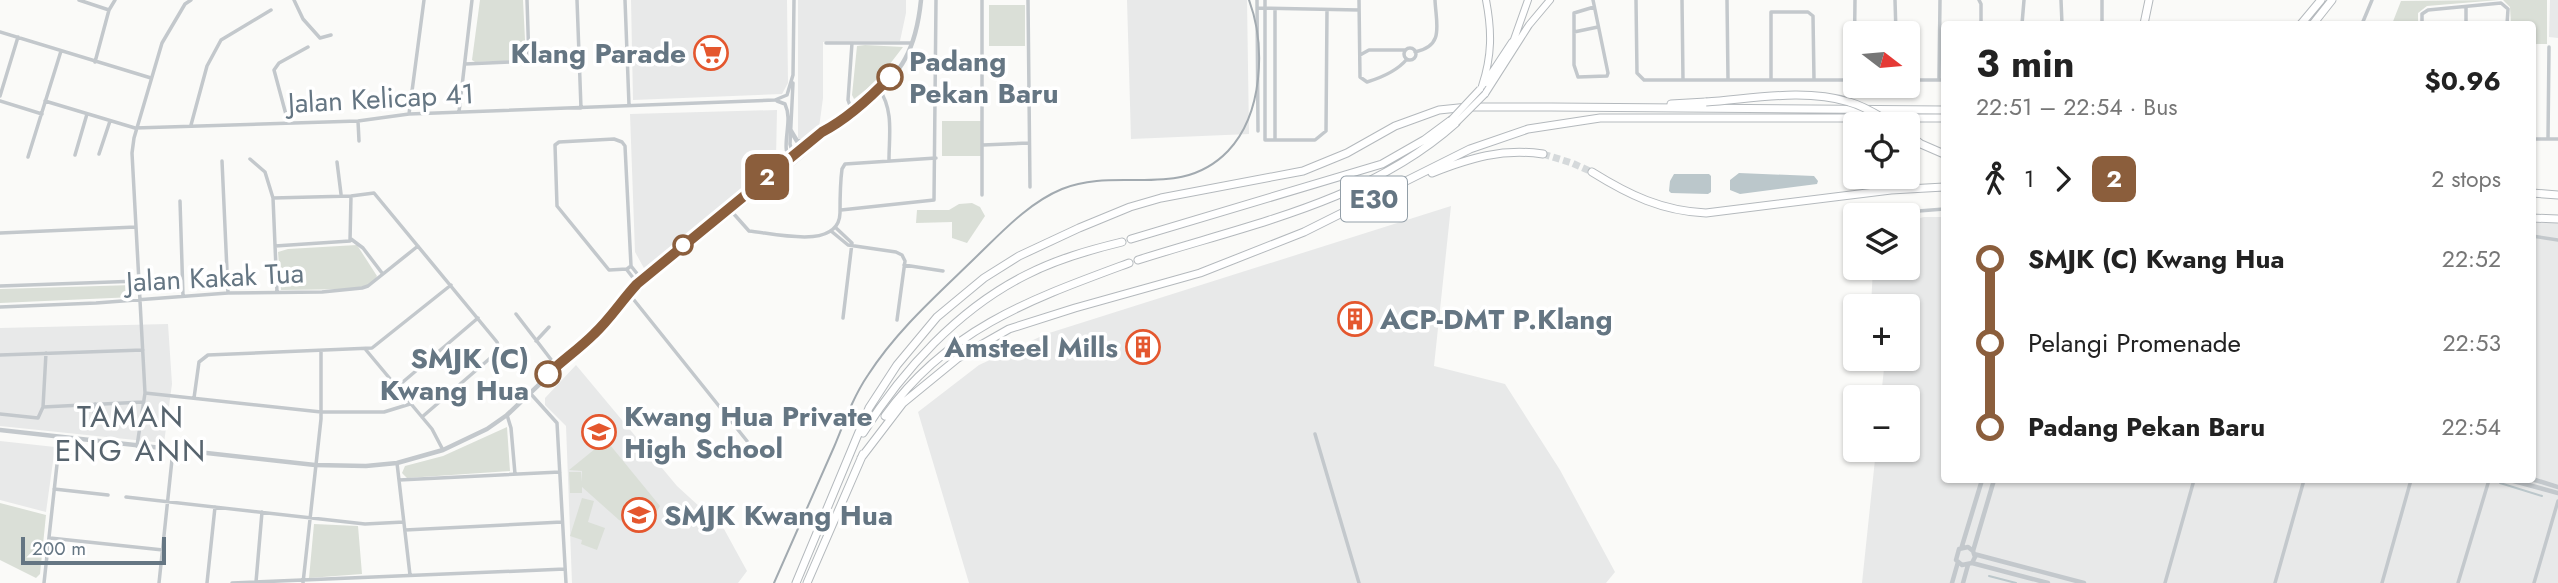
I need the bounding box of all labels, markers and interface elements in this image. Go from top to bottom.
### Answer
north arrow [1843,21,1920,98]
map controls [1843,21,1920,462]
place label: Klang Parade [511,33,686,74]
supermarket icon: Klang Parade [692,34,730,72]
text: 3 min [1976,36,2075,91]
place label: Padang Pekan Baru [909,41,1059,114]
text: $0.96 [2424,62,2501,100]
marker: Padang Pekan Baru [877,64,903,90]
street label: Jalan Kelicap 41 [283,73,475,124]
text: 22:51 – 22:54 · Bus [1976,90,2178,124]
button: locate [1843,112,1920,189]
line badge: 2 [744,154,790,200]
text: 2 [759,159,775,194]
icon: walk [1976,160,2014,198]
icon: forward [2044,160,2082,198]
text: 2 [2106,161,2122,196]
text: 1 [2024,162,2034,196]
text: 2 stops [2431,162,2501,196]
road number: E30 [1341,176,1407,222]
button: layers [1843,203,1920,280]
unlabelled marker [673,235,693,255]
text: SMJK (C) Kwang Hua [2028,240,2284,278]
text: 22:52 [2442,242,2501,276]
street label: Jalan Kakak Tua [121,252,305,303]
button: + [1843,294,1920,371]
place label: ACP-DMT P.Klang [1379,299,1613,340]
building icon: ACP-DMT P.Klang [1336,300,1374,338]
text: Pelangi Promenade [2028,324,2241,362]
text: 22:53 [2442,326,2501,360]
place label: Amsteel Mills [943,327,1118,368]
building icon: Amsteel Mills [1124,328,1162,366]
place label: SMJK (C) Kwang Hua [380,338,529,411]
marker: SMJK (C) Kwang Hua [535,361,561,387]
button: − [1843,385,1920,462]
district label: TAMAN ENG ANN [55,395,207,472]
place label: Kwang Hua Private High School [624,396,873,469]
text: Padang Pekan Baru [2028,408,2265,446]
text: 22:54 [2442,410,2501,444]
school or university icon: Kwang Hua Private High School [580,413,618,451]
place label: SMJK Kwang Hua [664,495,893,536]
school or university icon: SMJK Kwang Hua [620,496,658,534]
scale bar [21,534,166,566]
text: 200 m [32,535,86,562]

